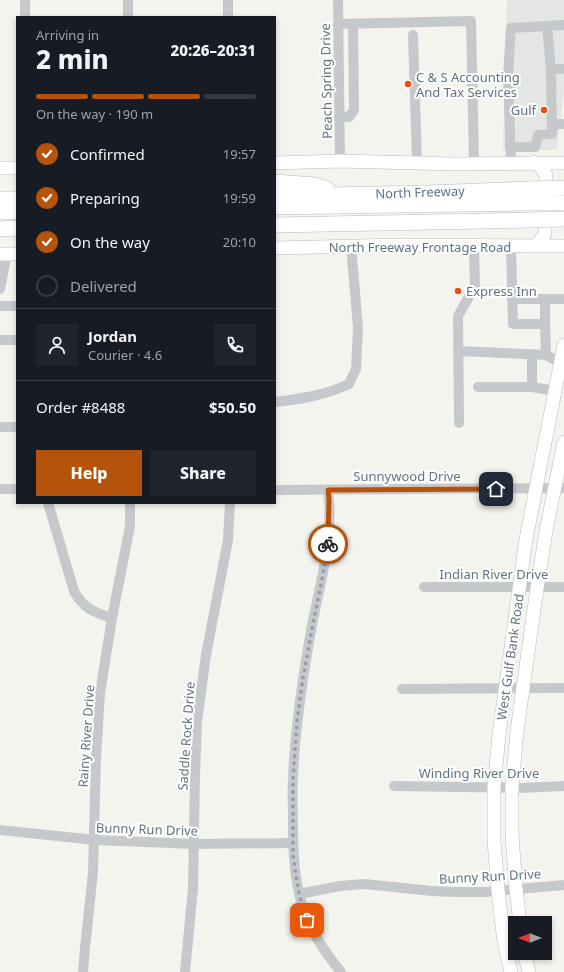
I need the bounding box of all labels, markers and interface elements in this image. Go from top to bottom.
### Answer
street label: Peach Spring Drive [316,23,336,139]
text: Arriving in [36,26,99,44]
text: 20:26–20:31 [171,40,256,60]
text: 2 min [36,41,109,77]
place label: C & S Accounting And Tax Services [416,68,520,101]
marker: C & S Accounting And Tax Services [403,79,413,89]
place label: Gulf [511,101,538,119]
text: On the way · 190 m [36,105,153,123]
marker: Gulf [539,105,549,115]
icon: check [36,143,58,165]
text: Confirmed [70,144,145,164]
text: 19:57 [223,145,256,163]
street label: North Freeway [375,181,465,203]
icon: check [36,187,58,209]
text: Preparing [70,188,140,208]
text: 19:59 [223,189,256,207]
icon: check [36,231,58,253]
text: On the way [70,232,150,252]
text: 20:10 [223,233,256,251]
street label: North Freeway Frontage Road [329,238,511,256]
text: Delivered [70,276,137,296]
place label: Express Inn [466,282,537,300]
marker: Express Inn [453,286,463,296]
button: person [36,324,78,366]
button: phone [214,324,256,366]
text: Jordan [88,326,137,346]
text: Courier · 4.6 [88,346,162,364]
text: Order #8488 [36,397,125,417]
text: $50.50 [209,397,256,417]
button: Help [36,450,142,496]
button: Share [150,450,256,496]
street label: Sunnywood Drive [353,467,461,485]
pin [479,472,513,506]
icon: home [485,478,507,500]
courier [308,524,348,564]
icon: bike [317,533,339,555]
street label: Indian River Drive [440,565,548,583]
street label: West Gulf Bank Road [492,593,528,721]
street label: Saddle Rock Drive [173,681,199,791]
street label: Rainy River Drive [73,684,99,788]
street label: Winding River Drive [419,764,539,782]
street label: Bunny Run Drive [96,818,198,840]
street label: Bunny Run Drive [438,864,542,888]
pin [290,903,324,937]
icon: bag [296,909,318,931]
north arrow [508,916,552,960]
map controls [508,916,552,960]

